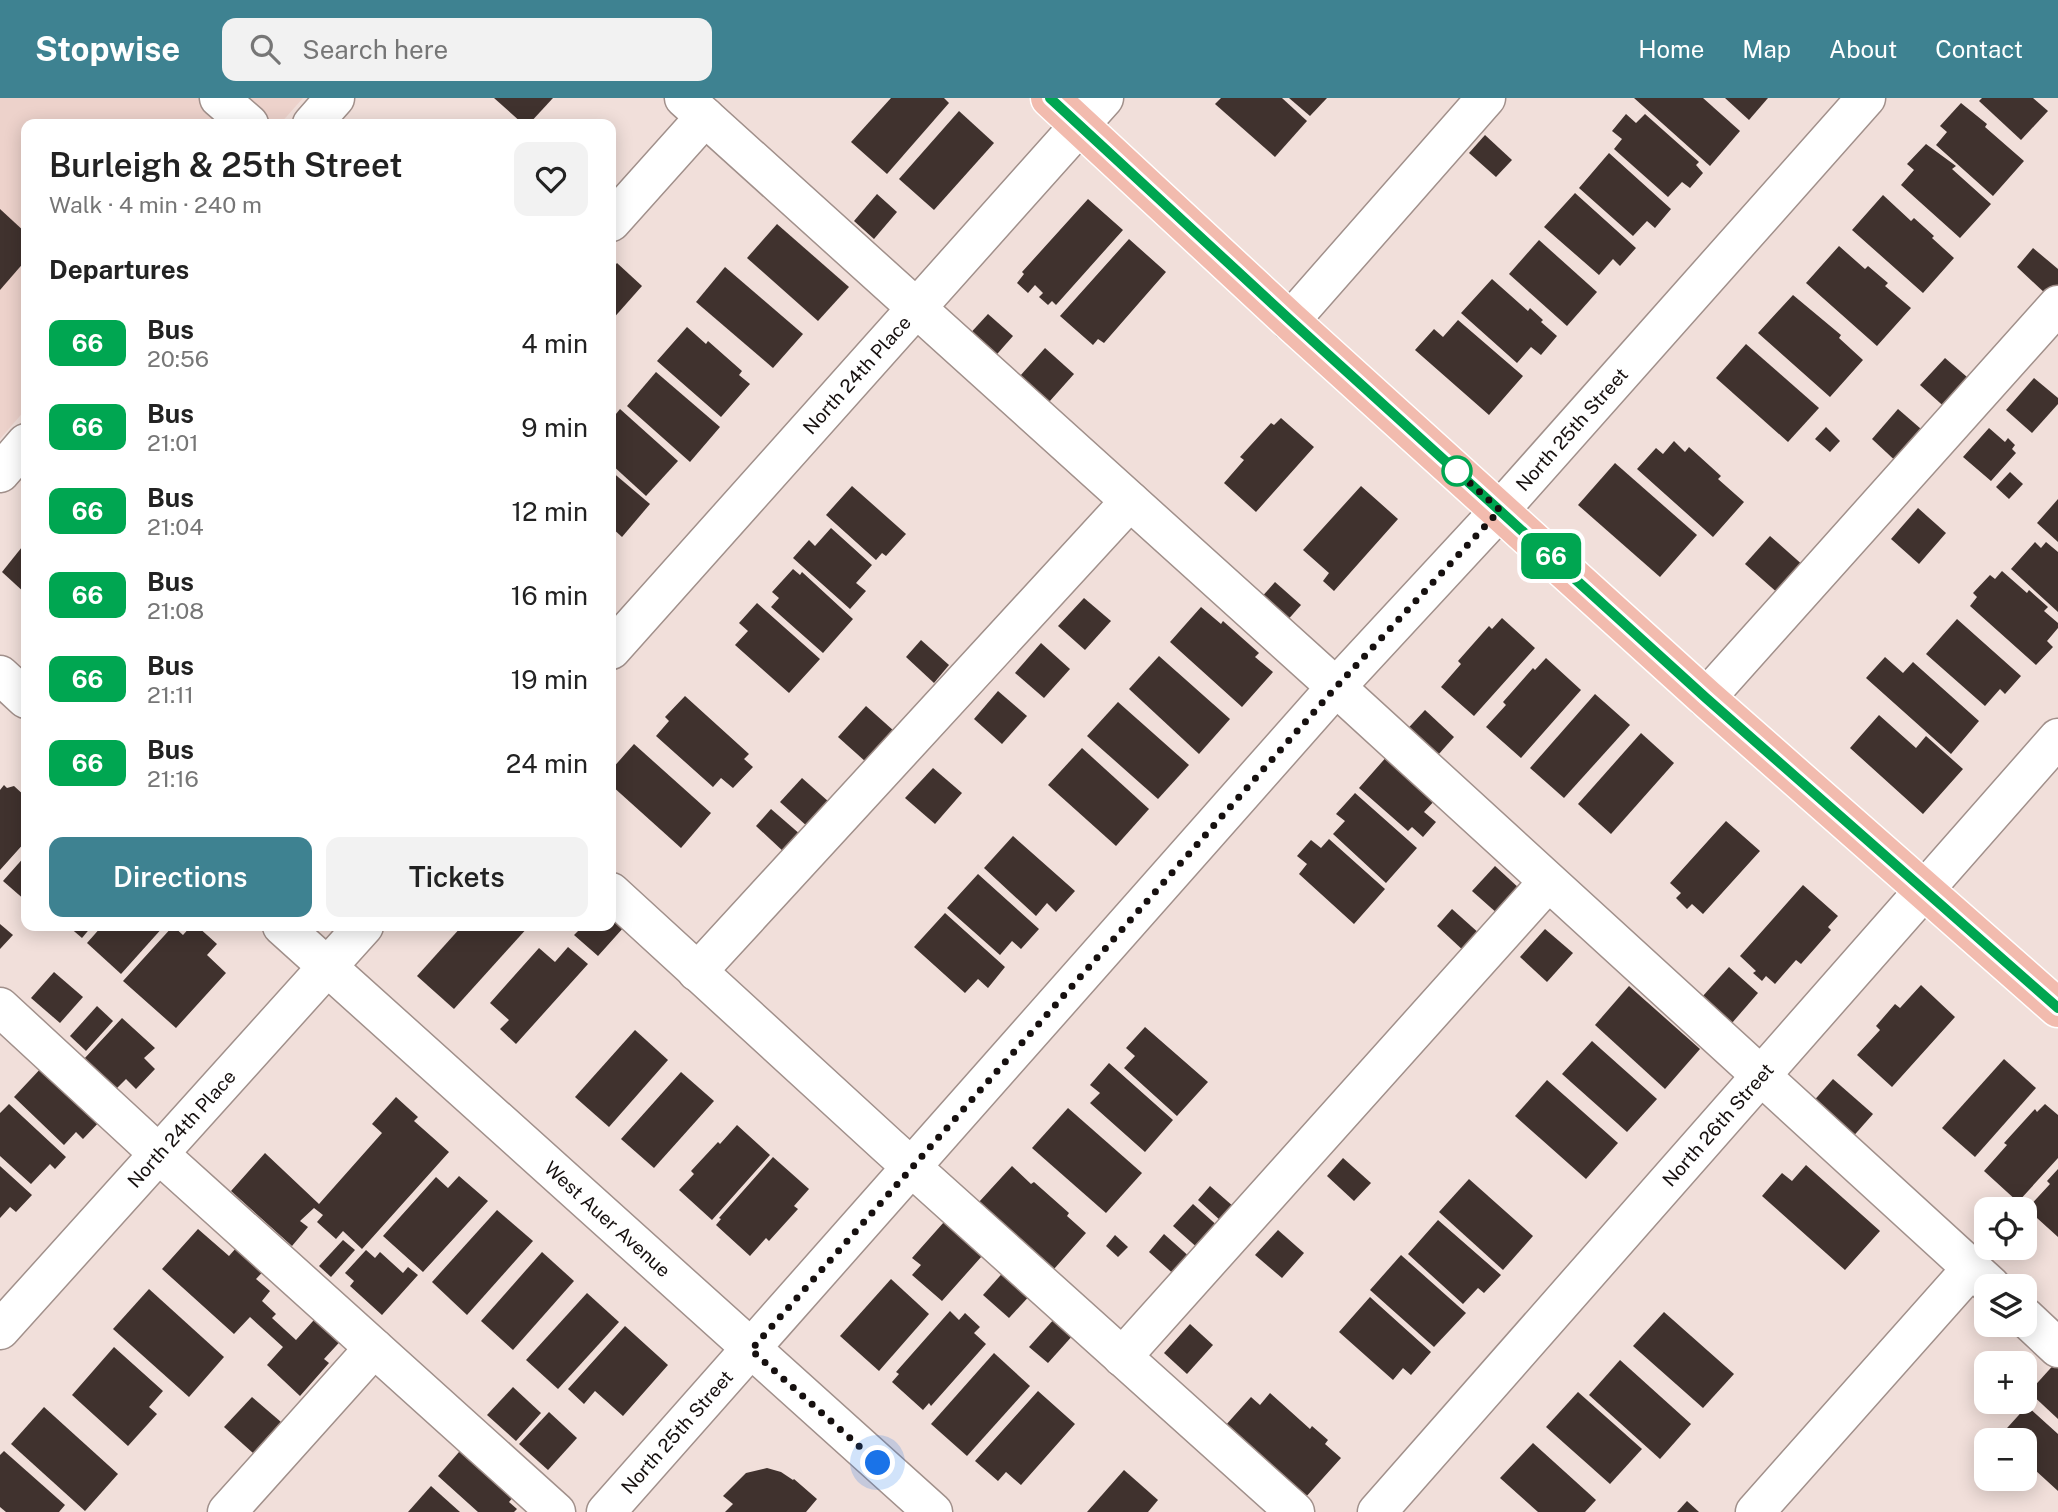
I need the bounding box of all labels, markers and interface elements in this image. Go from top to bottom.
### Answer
search box [222,18,712,81]
text: Stopwise [35,30,180,68]
icon: search [246,30,284,68]
text: Search here [302,34,448,65]
text: Home [1638,35,1704,63]
text: Map [1742,35,1791,63]
text: About [1829,35,1897,63]
text: Contact [1935,35,2023,63]
button: heart [514,142,588,216]
text: Burleigh & 25th Street [49,146,403,184]
text: Walk · 4 min · 240 m [49,191,262,218]
text: Departures [49,254,189,285]
street label: North 24th Place [798,311,915,438]
text: Bus [147,314,194,345]
text: 4 min [521,328,588,359]
text: 66 [72,329,103,357]
text: 20:56 [147,345,209,372]
street label: North 25th Street [1511,363,1632,495]
text: Bus [147,398,194,429]
text: 9 min [521,412,588,443]
text: 66 [72,413,103,441]
text: 21:01 [147,429,199,456]
unlabelled marker [1442,456,1472,486]
text: Bus [147,482,194,513]
text: 12 min [512,496,588,527]
text: 66 [72,497,103,525]
text: 21:04 [147,513,204,540]
line badge: 66 [1520,533,1582,579]
text: 66 [1535,542,1567,570]
text: Bus [147,566,194,597]
text: 16 min [511,580,588,611]
text: 66 [72,581,103,609]
text: 21:08 [147,597,204,624]
text: Bus [147,650,194,681]
text: 19 min [511,664,588,695]
text: 66 [72,665,103,693]
text: 21:11 [147,681,194,708]
text: Bus [147,734,194,765]
text: 24 min [506,748,588,779]
text: 66 [72,749,103,777]
text: 21:16 [147,765,199,792]
button: Directions [49,837,312,917]
button: Tickets [326,837,588,917]
street label: North 26th Street [1658,1058,1778,1191]
street label: North 24th Place [123,1065,240,1192]
street label: West Auer Avenue [540,1157,675,1281]
map controls [1974,1197,2037,1491]
button: locate [1974,1197,2037,1260]
button: layers [1974,1274,2037,1337]
button: + [1974,1351,2037,1414]
street label: North 25th Street [617,1366,737,1498]
button: − [1974,1428,2037,1491]
your location [860,1445,895,1480]

